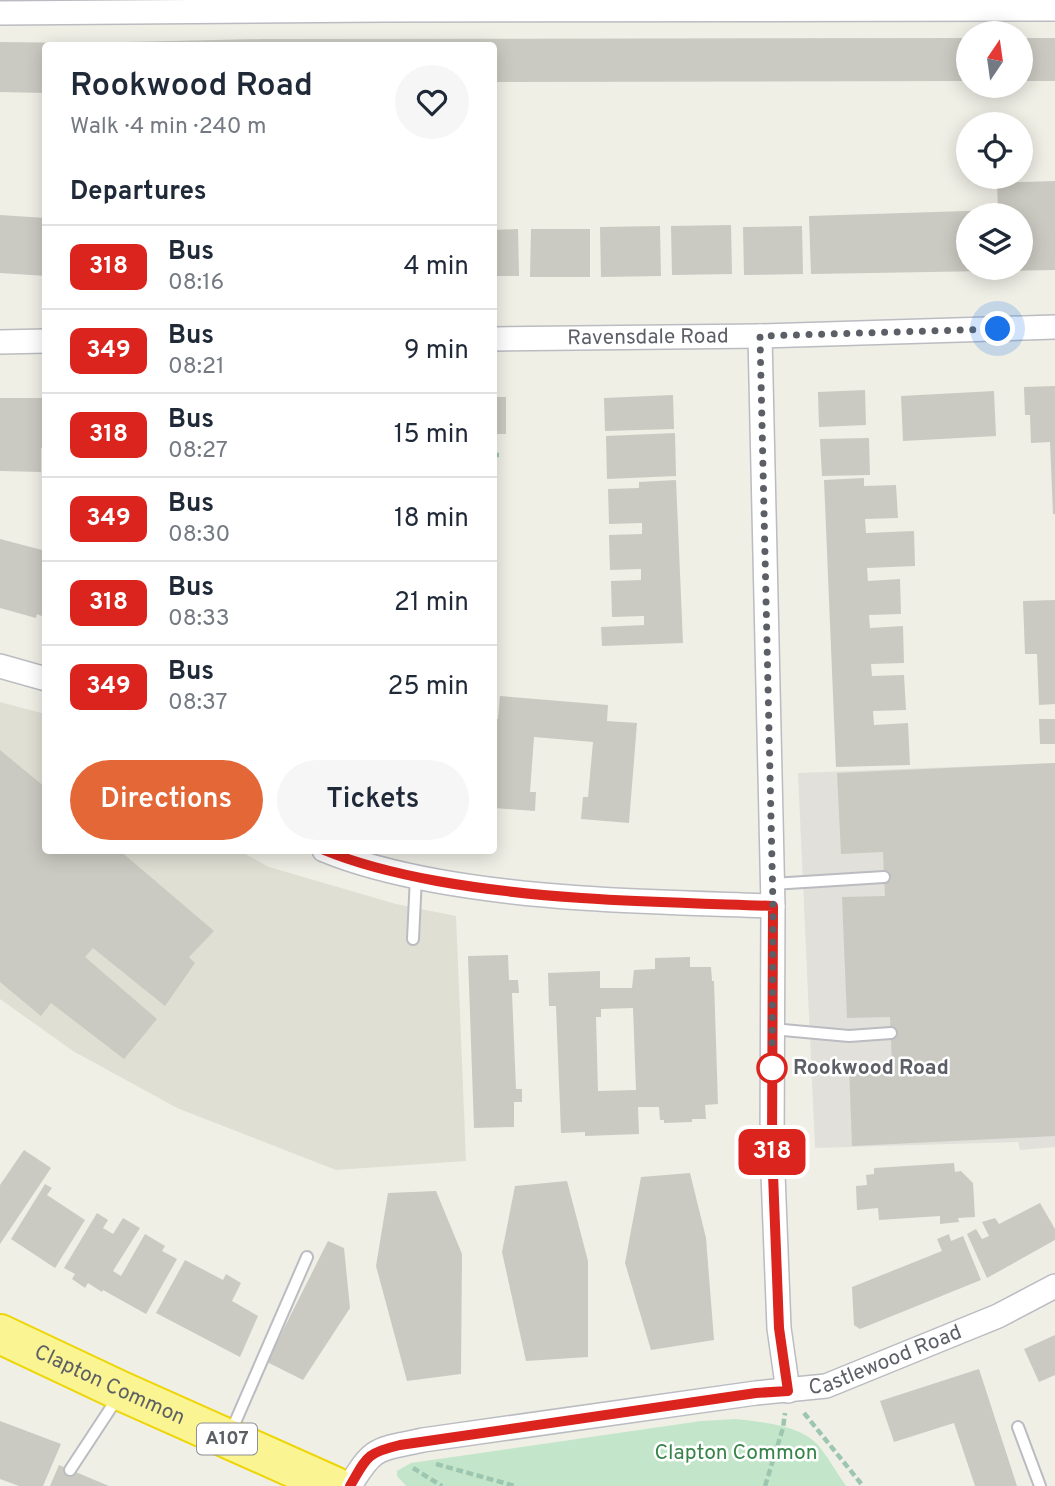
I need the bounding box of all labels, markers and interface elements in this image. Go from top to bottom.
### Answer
north arrow [956,21,1032,98]
map controls [956,21,1033,280]
button: heart [395,65,469,139]
text: Rookwood Road [70,66,313,108]
button: locate [956,112,1033,189]
text: Walk · 4 min · 240 m [70,113,266,142]
text: Departures [70,176,207,209]
button: layers [956,203,1033,280]
text: Bus [168,236,214,269]
text: 4 min [403,251,469,284]
text: 318 [89,252,128,282]
text: 08:16 [168,269,224,298]
your location [980,311,1015,346]
text: Bus [168,320,214,353]
street label: Ravensdale Road [567,323,729,352]
text: 9 min [404,335,469,368]
text: 349 [86,336,131,366]
text: 08:21 [168,353,225,382]
text: Bus [168,404,214,437]
text: 15 min [394,419,469,452]
text: 318 [89,420,128,450]
text: 08:27 [168,437,228,466]
text: Bus [168,488,214,521]
text: 18 min [394,503,469,536]
text: 349 [86,504,131,534]
text: 08:30 [168,521,230,550]
text: Bus [168,572,214,605]
text: 21 min [394,587,469,620]
text: 318 [89,588,128,618]
text: 08:33 [168,605,230,634]
text: Bus [168,656,214,689]
text: 25 min [388,671,469,704]
text: 349 [86,672,131,702]
text: 08:37 [168,689,228,718]
button: Directions [70,760,263,840]
button: Tickets [277,760,469,840]
marker: Rookwood Road [757,1053,787,1083]
place label: Rookwood Road [793,1055,949,1082]
line badge: 318 [732,1129,812,1175]
text: 318 [752,1137,792,1167]
street label: Castlewood Road [807,1319,966,1401]
street label: Clapton Common [30,1339,189,1431]
road number: A107 [197,1424,257,1455]
park label: Clapton Common [654,1440,818,1467]

